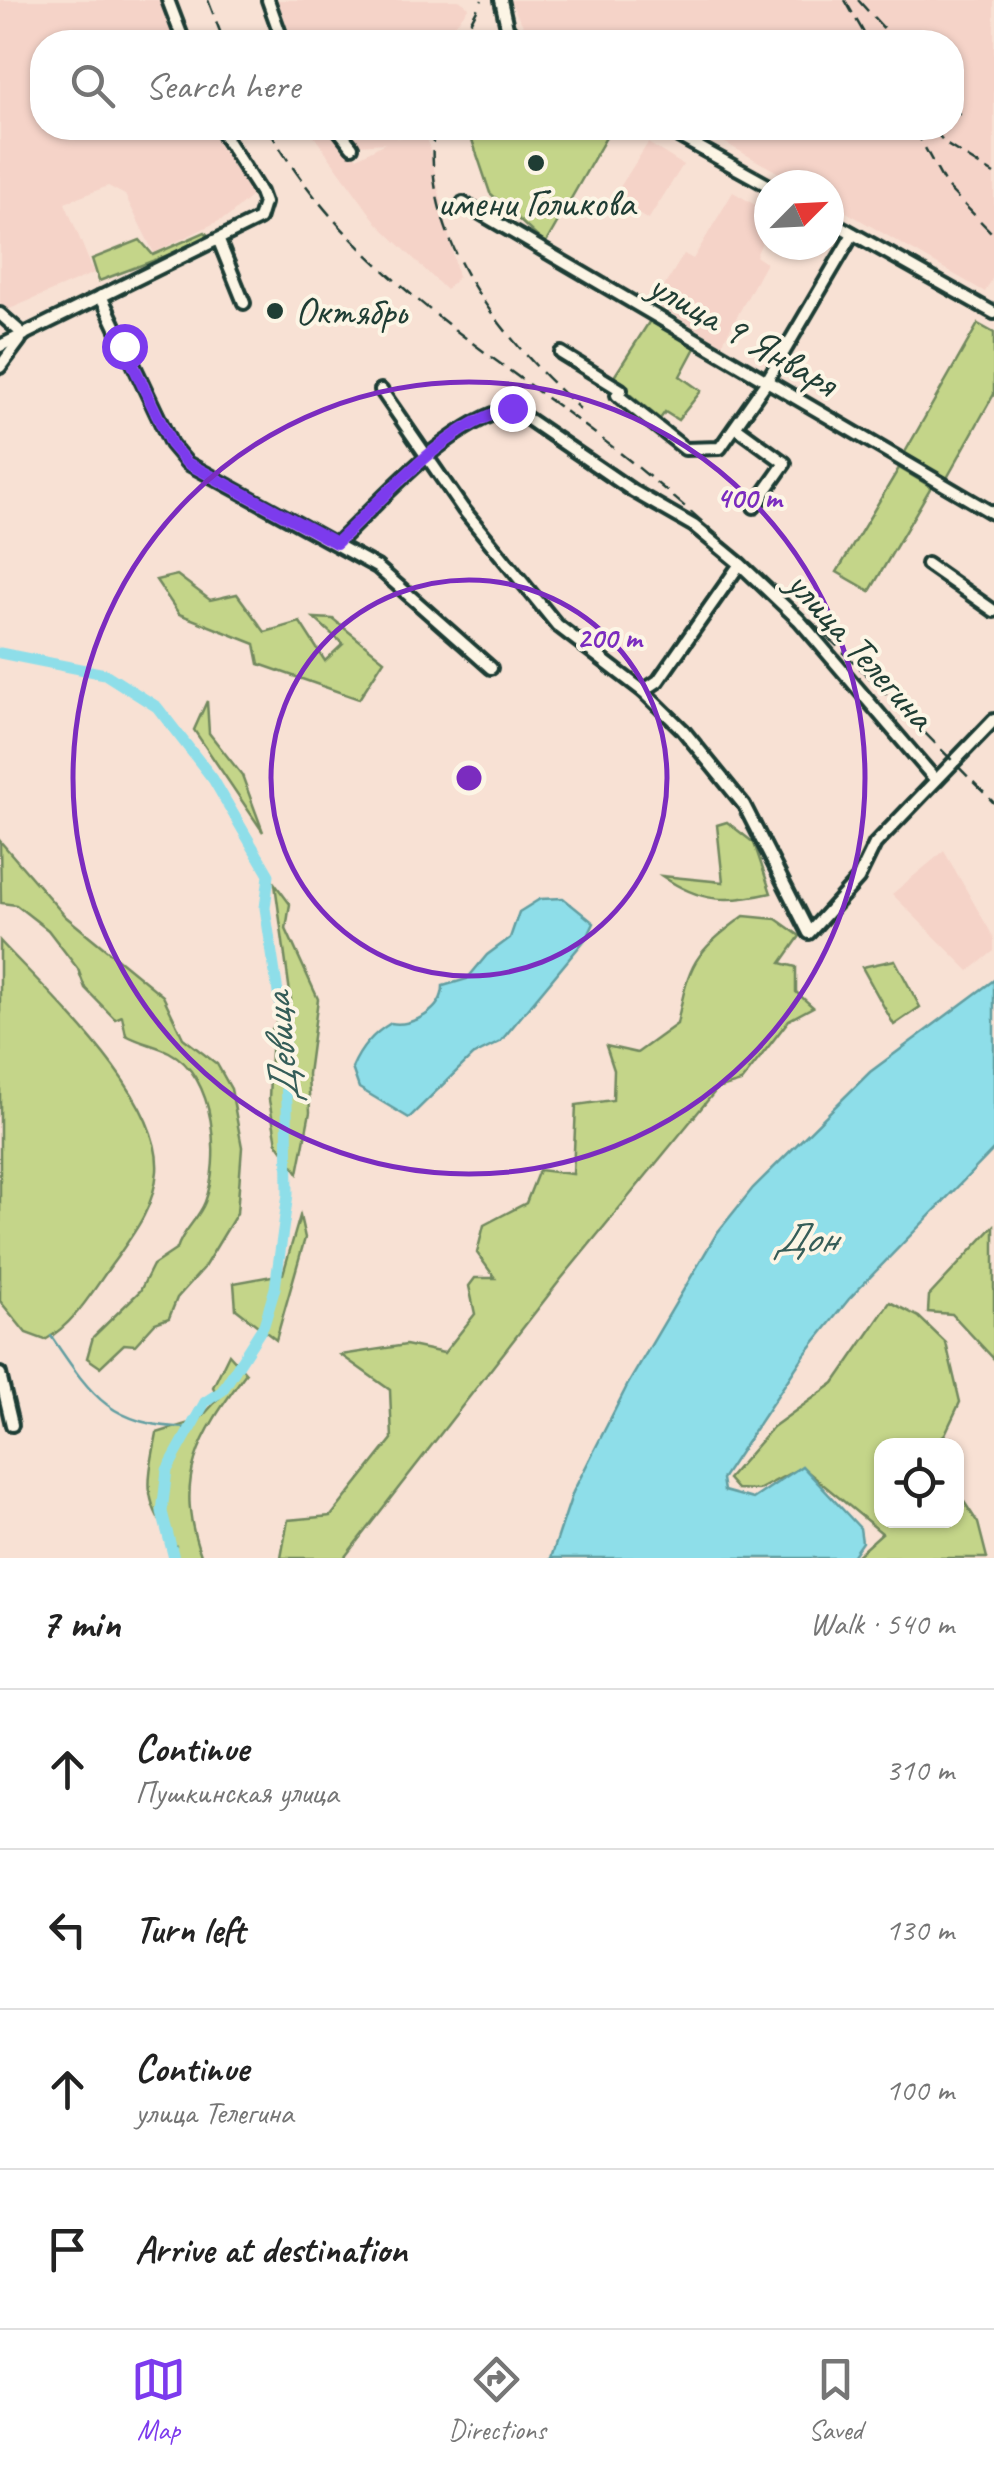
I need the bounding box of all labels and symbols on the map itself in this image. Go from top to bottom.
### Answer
marker: имени Голикова [525,152,547,174]
north arrow [754,170,844,260]
place label: имени Голикова [437,178,638,228]
street label: улица 9 Января [638,259,848,409]
place label: Октябрь [295,286,409,336]
marker: Октябрь [264,300,286,322]
route start [102,324,148,370]
route end [490,386,536,432]
text: 400 m [717,479,784,517]
street label: улица Телегина [775,558,948,742]
text: 200 m [577,619,644,657]
centre of rings [451,760,487,796]
water label: Девица [249,987,312,1105]
water label: Дон [773,1212,842,1265]

